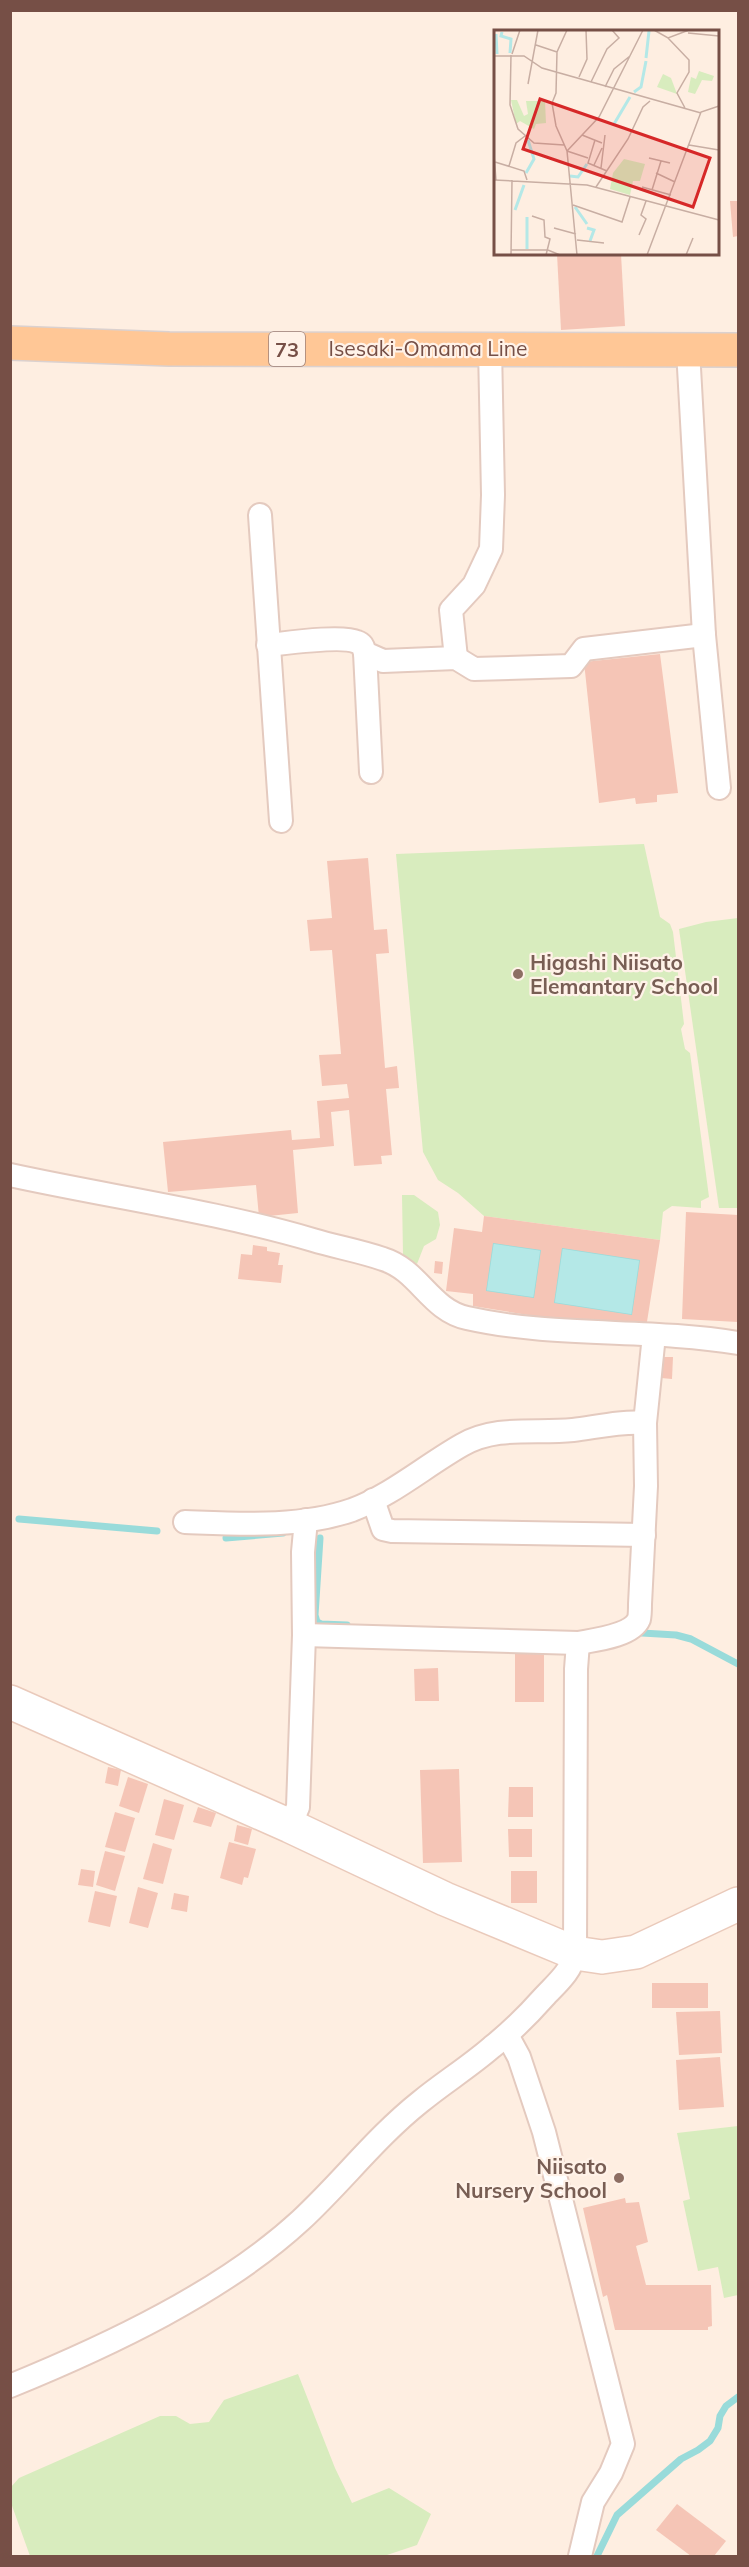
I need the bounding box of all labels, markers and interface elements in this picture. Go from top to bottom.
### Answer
inset map [494,30,719,255]
road number: 73 [269,332,305,366]
street label: Isesaki-Omama Line [328,335,528,361]
place label: Higashi Niisato Elemantary School [530,949,718,999]
marker: Higashi Niisato Elemantary School [511,967,525,981]
place label: Niisato Nursery School [455,2153,607,2203]
marker: Niisato Nursery School [612,2171,626,2185]

